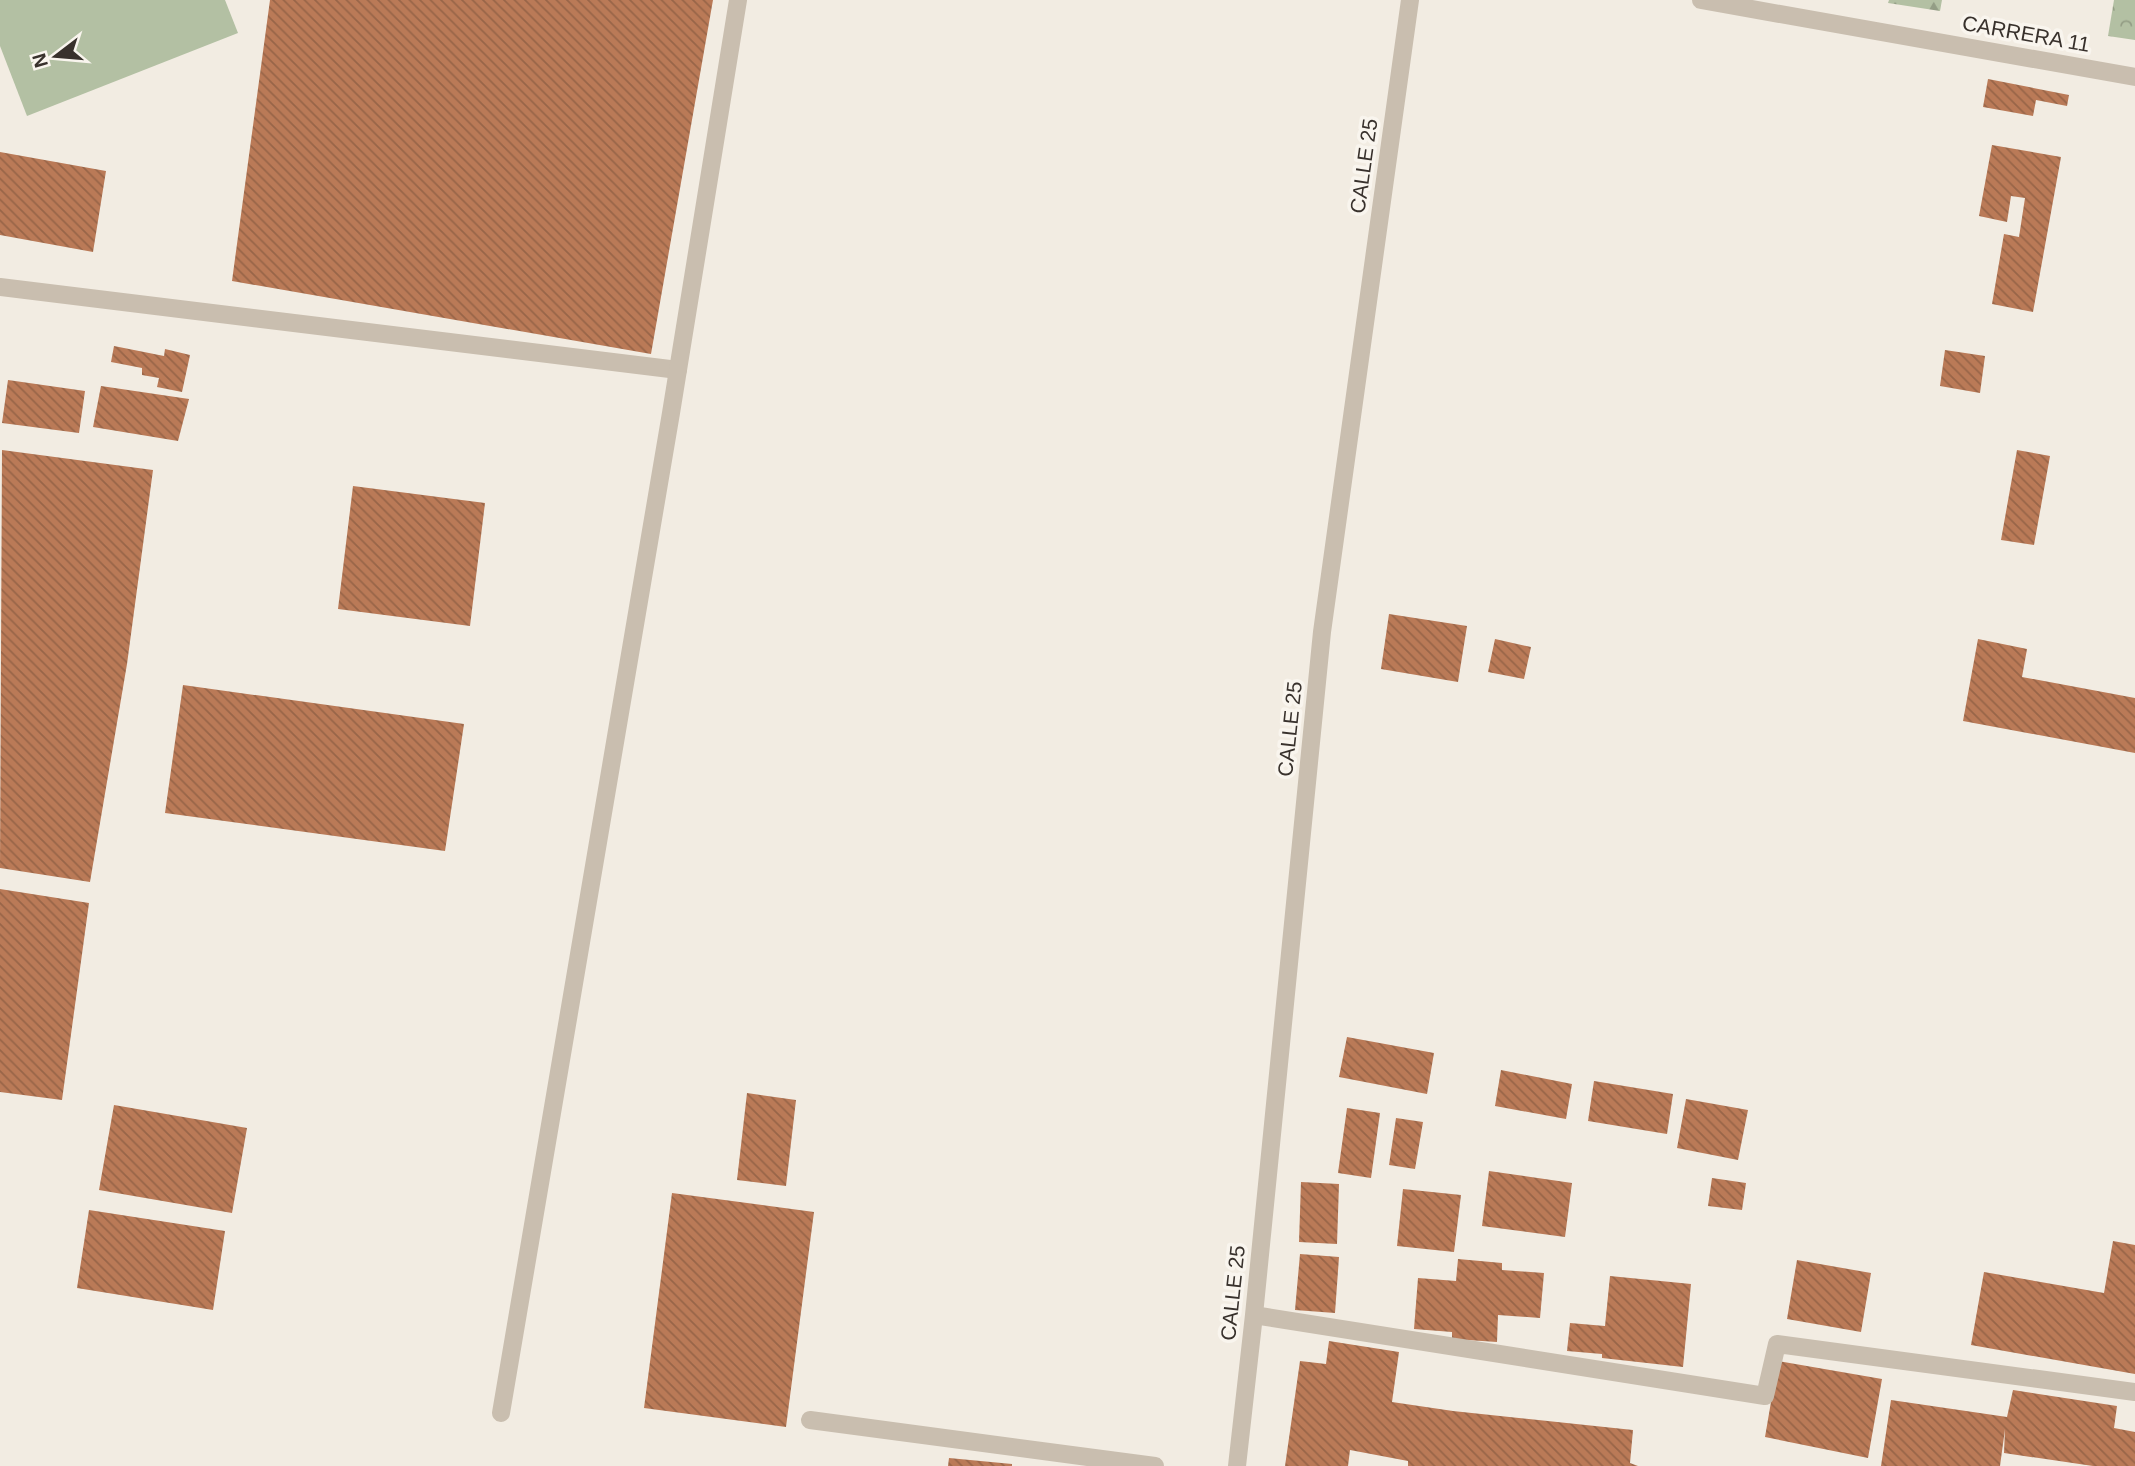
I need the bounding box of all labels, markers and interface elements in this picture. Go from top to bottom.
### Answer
street label: CARRERA 11 [1960,11,2092,56]
north arrow [21,21,91,91]
text: N [28,51,52,70]
street label: CALLE 25 [1345,117,1382,215]
street label: CALLE 25 [1273,680,1306,778]
street label: CALLE 25 [1216,1244,1249,1342]

